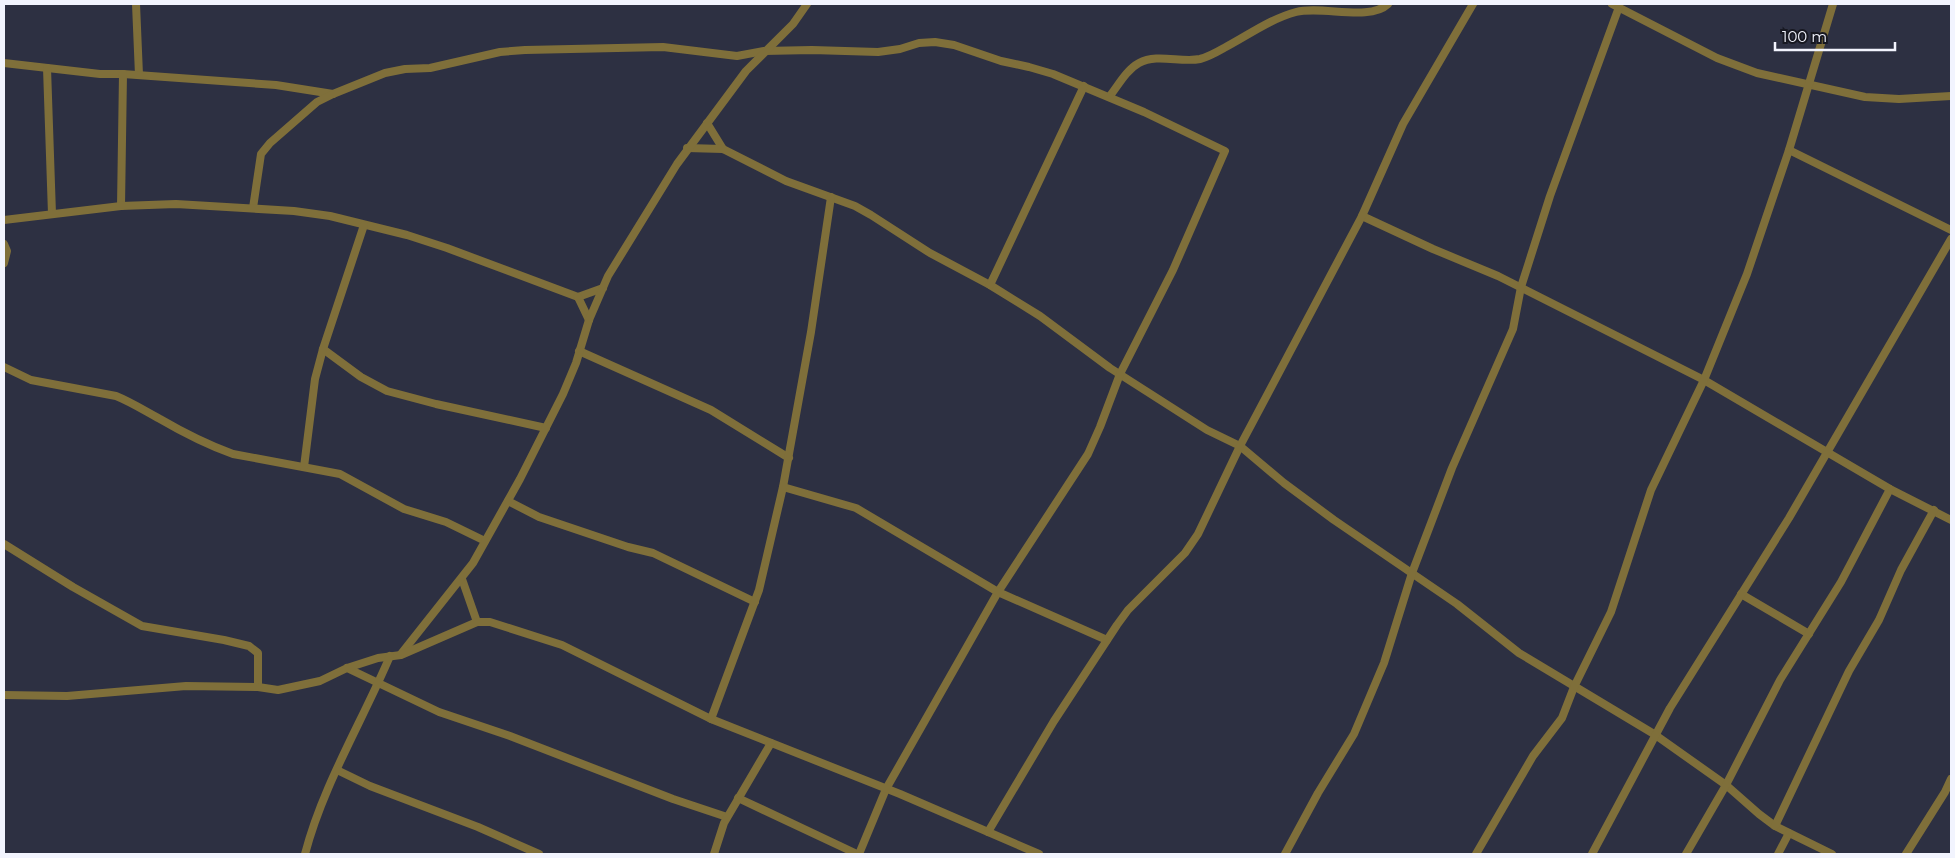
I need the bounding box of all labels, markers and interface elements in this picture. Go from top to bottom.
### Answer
scale bar [1775,20,1895,52]
text: 100 m [1782,27,1827,46]

